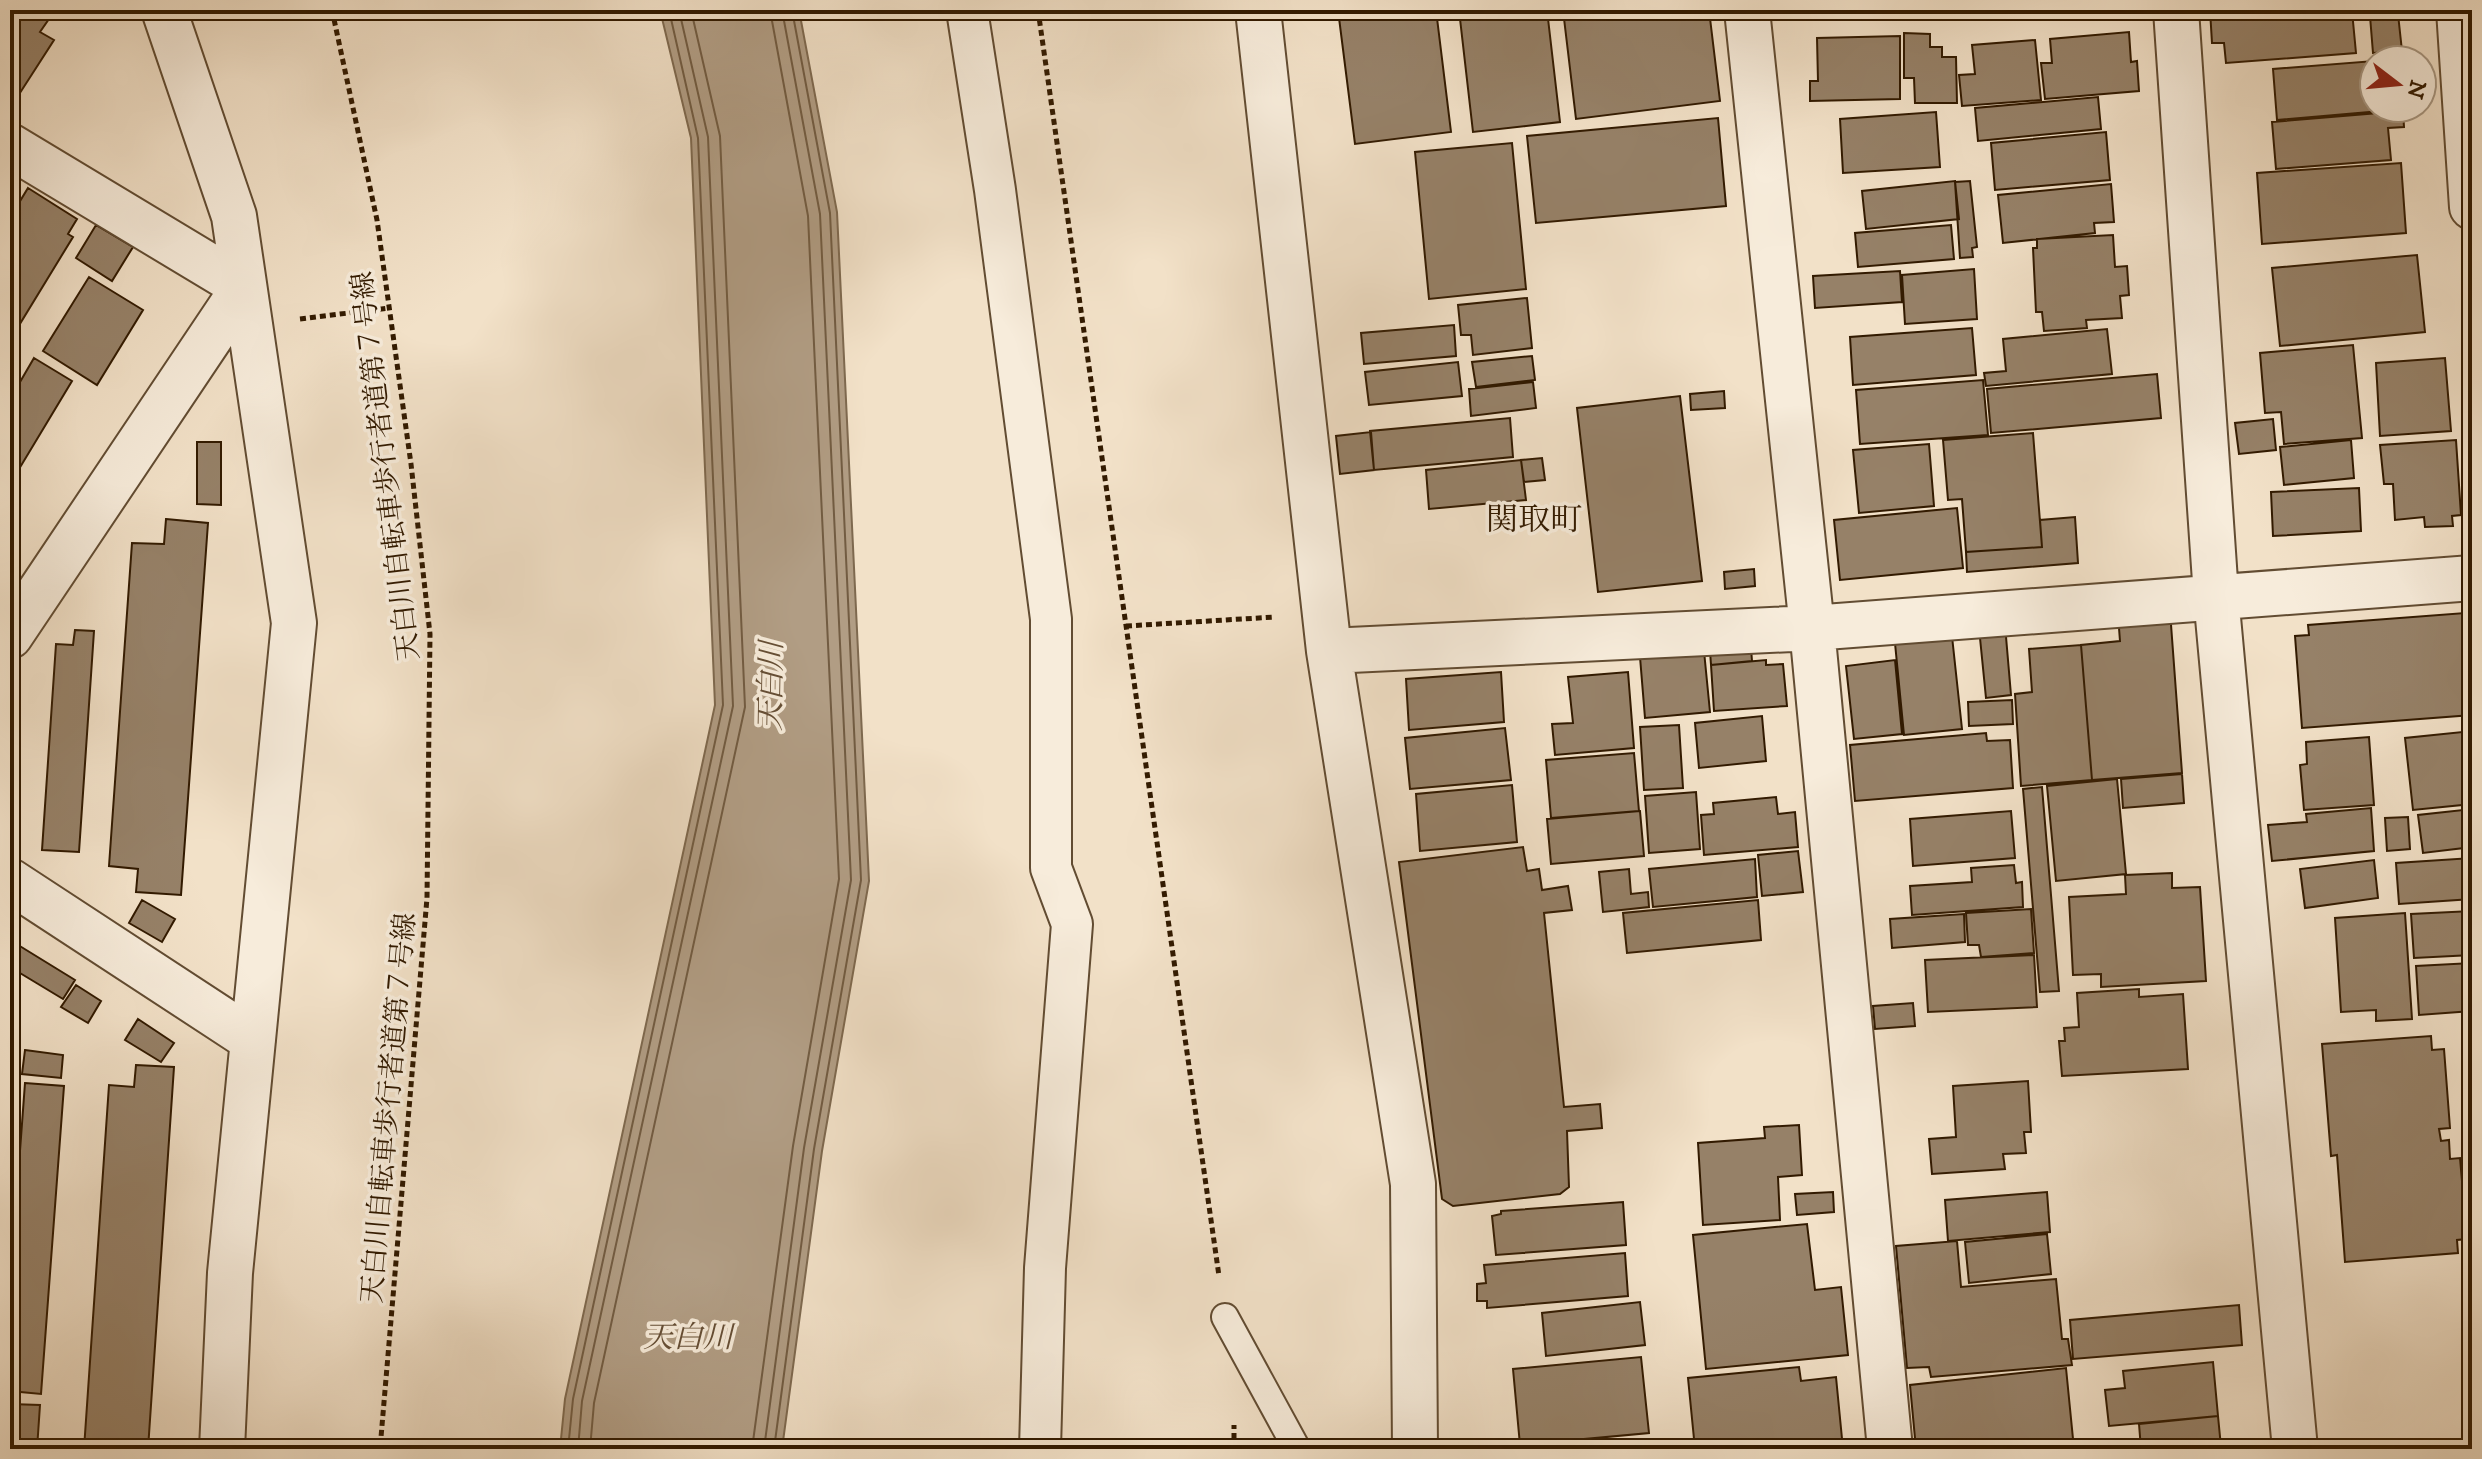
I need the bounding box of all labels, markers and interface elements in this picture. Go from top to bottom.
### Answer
north arrow [2358,44,2438,124]
text: N [2400,77,2431,102]
street label: 天白川自転車歩行者道第７号線 [345,269,427,663]
district label: 関取町 [1486,501,1582,541]
water label: 天白川 [753,638,791,731]
street label: 天白川自転車歩行者道第７号線 [354,911,424,1305]
water label: 天白川 [643,1320,736,1357]

